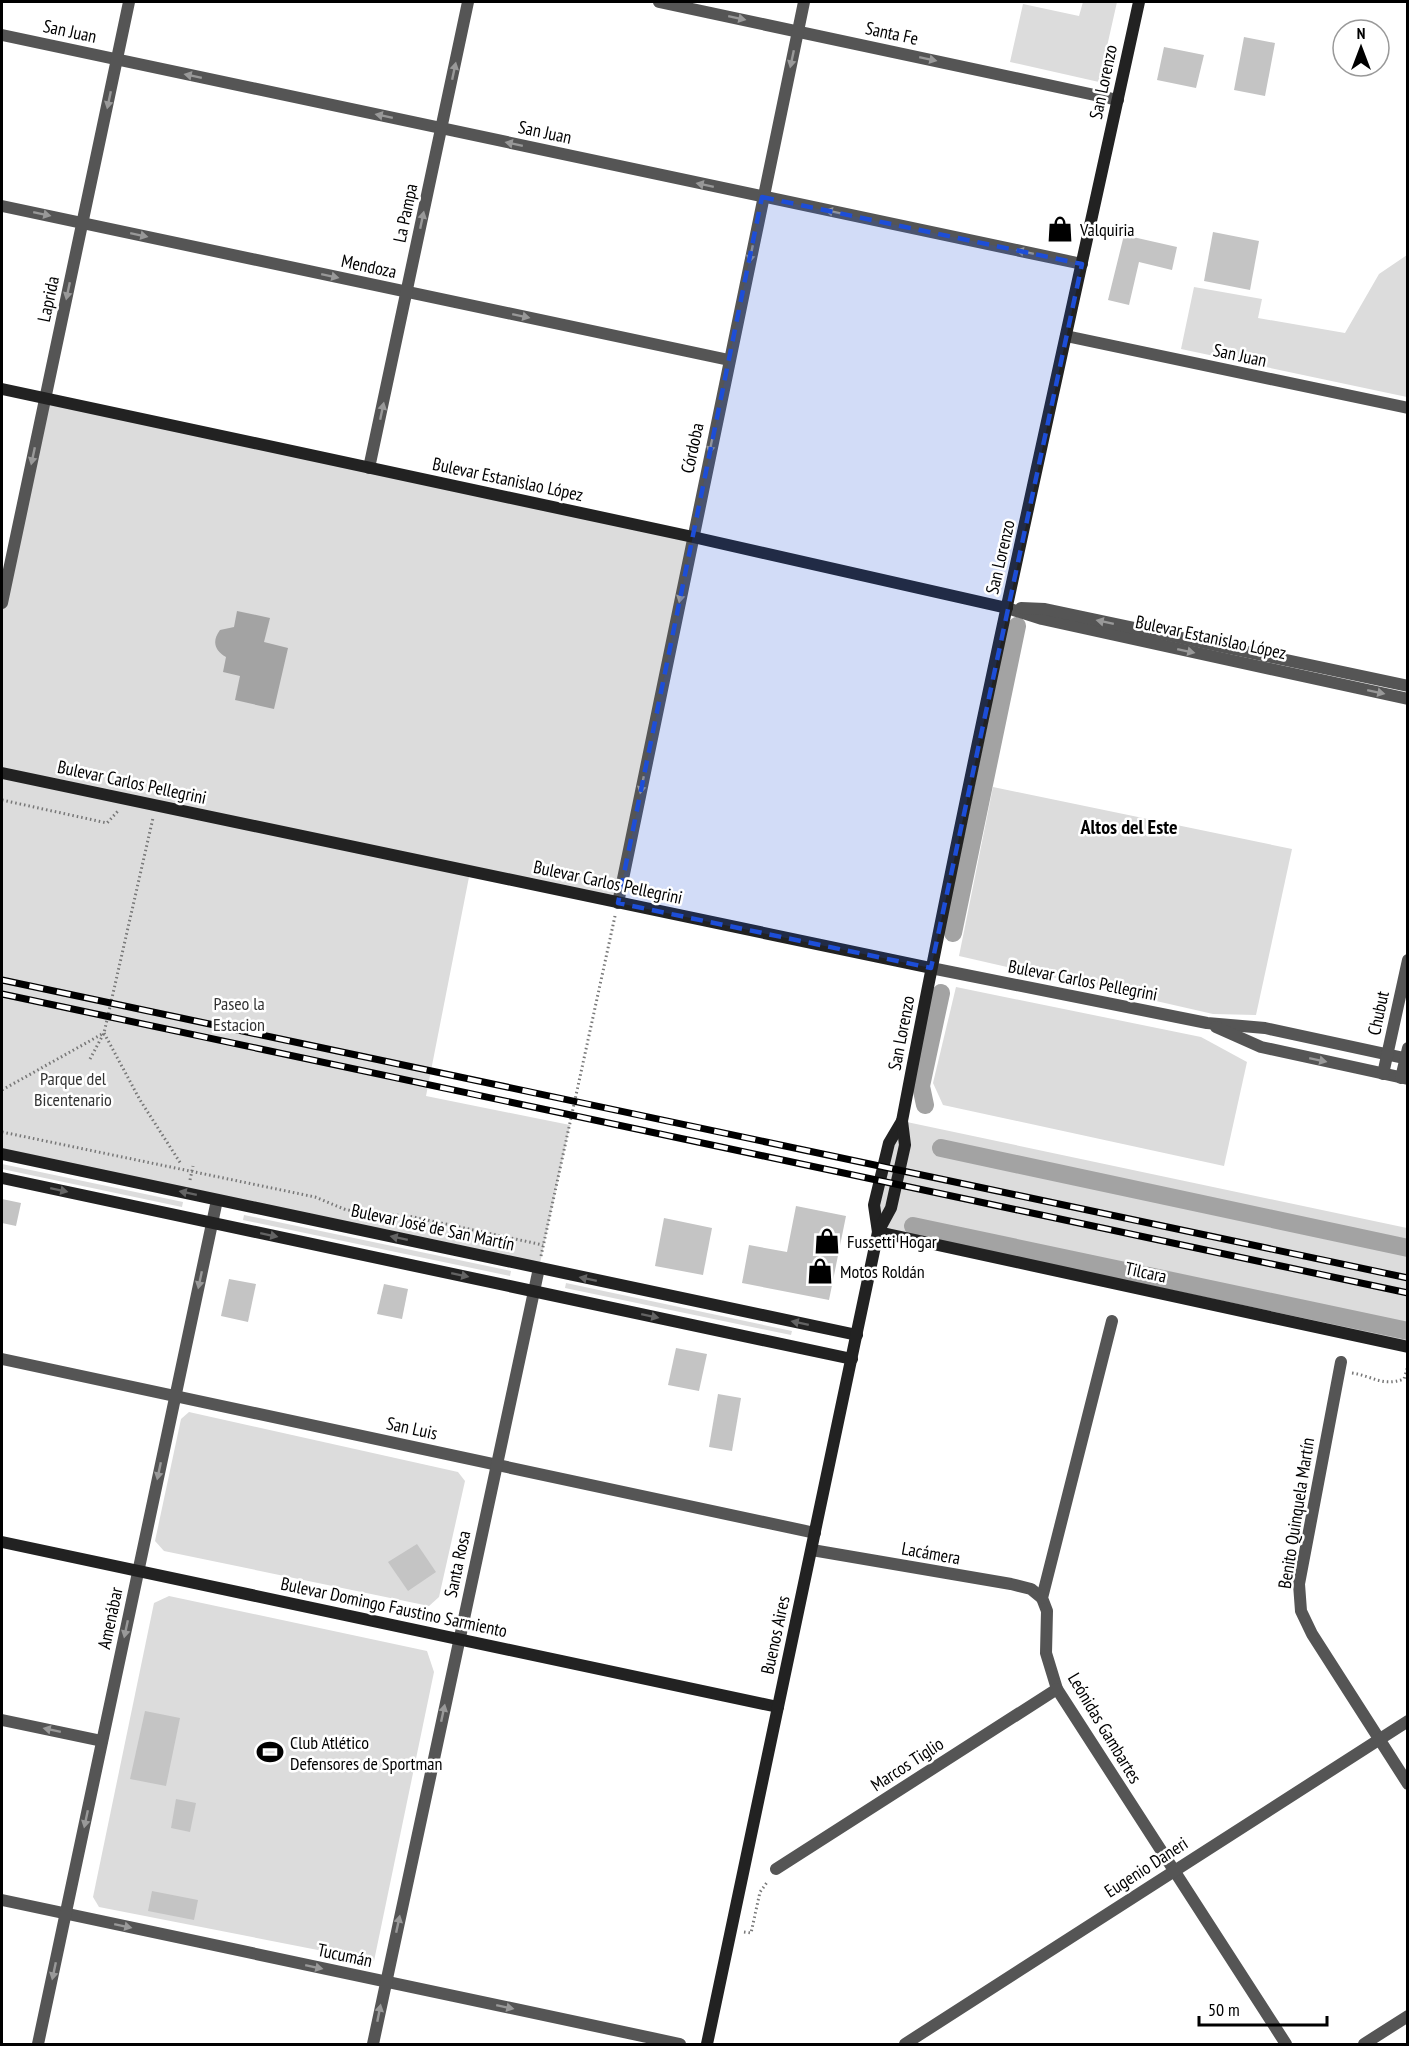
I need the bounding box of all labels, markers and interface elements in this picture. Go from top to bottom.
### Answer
street label: San Juan [41,14,99,48]
one-way arrow [728,14,747,23]
street label: Santa Fe [863,16,921,50]
north arrow [1331,18,1391,78]
text: N [1357,23,1365,43]
street label: San Lorenzo [1084,43,1122,121]
one-way arrow [787,49,796,68]
one-way arrow [919,55,938,64]
one-way arrow [449,62,459,80]
one-way arrow [184,70,203,80]
one-way arrow [103,91,113,109]
one-way arrow [374,111,393,120]
street label: San Juan [516,115,574,149]
one-way arrow [505,139,524,148]
one-way arrow [696,179,714,189]
street label: La Pampa [388,181,422,245]
one-way arrow [824,207,843,216]
one-way arrow [33,210,51,220]
one-way arrow [418,210,427,229]
shop icon: Valquiria [1045,214,1075,244]
place label: Valquiria [1079,218,1135,241]
one-way arrow [130,231,149,240]
one-way arrow [746,245,755,264]
one-way arrow [1016,246,1034,256]
street label: Mendoza [339,249,399,283]
one-way arrow [321,272,340,281]
street label: Laprida [32,274,64,324]
one-way arrow [63,281,72,300]
one-way arrow [512,312,530,322]
street label: San Juan [1211,338,1269,372]
one-way arrow [377,402,387,420]
street label: Córdoba [675,421,709,475]
one-way arrow [706,436,716,454]
one-way arrow [28,447,37,466]
street label: Bulevar Estanislao López [431,452,585,506]
street label: San Lorenzo [980,517,1020,596]
one-way arrow [676,585,685,604]
street label: Bulevar Estanislao López [1134,610,1288,664]
one-way arrow [1095,616,1114,626]
one-way arrow [1177,646,1195,656]
one-way arrow [1367,687,1385,697]
street label: Bulevar Carlos Pellegrini [55,755,209,809]
one-way arrow [637,776,646,795]
district label: Altos del Este [1079,814,1178,840]
street label: Bulevar Carlos Pellegrini [531,855,685,909]
street label: Bulevar Carlos Pellegrini [1006,954,1160,1006]
street label: Chubut [1362,989,1394,1037]
park label: Paseo la Estacion [213,992,265,1036]
street label: San Lorenzo [883,994,920,1072]
one-way arrow [1309,1055,1328,1065]
park label: Parque del Bicentenario [34,1067,112,1111]
one-way arrow [49,1186,68,1195]
one-way arrow [179,1188,197,1198]
street label: Bulevar José de San Martín [349,1198,517,1256]
shop icon: Fussetti Hogar [812,1226,842,1256]
place label: Fussetti Hogar [847,1230,937,1253]
one-way arrow [260,1231,279,1240]
one-way arrow [390,1233,409,1243]
shop icon: Motos Roldán [805,1256,835,1286]
street label: Tilcara [1123,1256,1169,1288]
place label: Motos Roldán [840,1260,925,1283]
one-way arrow [195,1271,204,1290]
one-way arrow [450,1271,469,1281]
one-way arrow [579,1273,597,1283]
one-way arrow [641,1312,660,1321]
one-way arrow [790,1318,809,1328]
street label: San Luis [384,1411,440,1445]
street label: Benito Quinquela Martín [1273,1436,1319,1590]
one-way arrow [154,1462,164,1480]
street label: Santa Rosa [439,1528,475,1600]
street label: Lacámera [900,1537,962,1569]
street label: Bulevar Domingo Faustino Sarmiento [279,1572,510,1642]
street label: Amenábar [92,1585,128,1651]
street label: Buenos Aires [755,1594,795,1676]
one-way arrow [121,1619,130,1638]
street label: Leónidas Gambartes [1063,1669,1147,1787]
one-way arrow [439,1704,448,1723]
one-way arrow [43,1725,61,1735]
place label: Club Atlético Defensores de Sportman [290,1731,442,1775]
street label: Marcos Tiglio [866,1732,948,1796]
sports icon: Club Atlético Defensores de Sportman [255,1737,285,1767]
one-way arrow [81,1810,90,1829]
street label: Eugenio Daneri [1100,1831,1192,1903]
one-way arrow [393,1915,403,1934]
one-way arrow [114,1922,133,1931]
street label: Tucumán [316,1938,374,1972]
one-way arrow [49,1962,58,1981]
one-way arrow [305,1962,323,1972]
scale bar [1199,1989,1326,2027]
text: 50 m [1208,1998,1240,2021]
one-way arrow [375,2003,384,2022]
one-way arrow [495,2003,514,2012]

